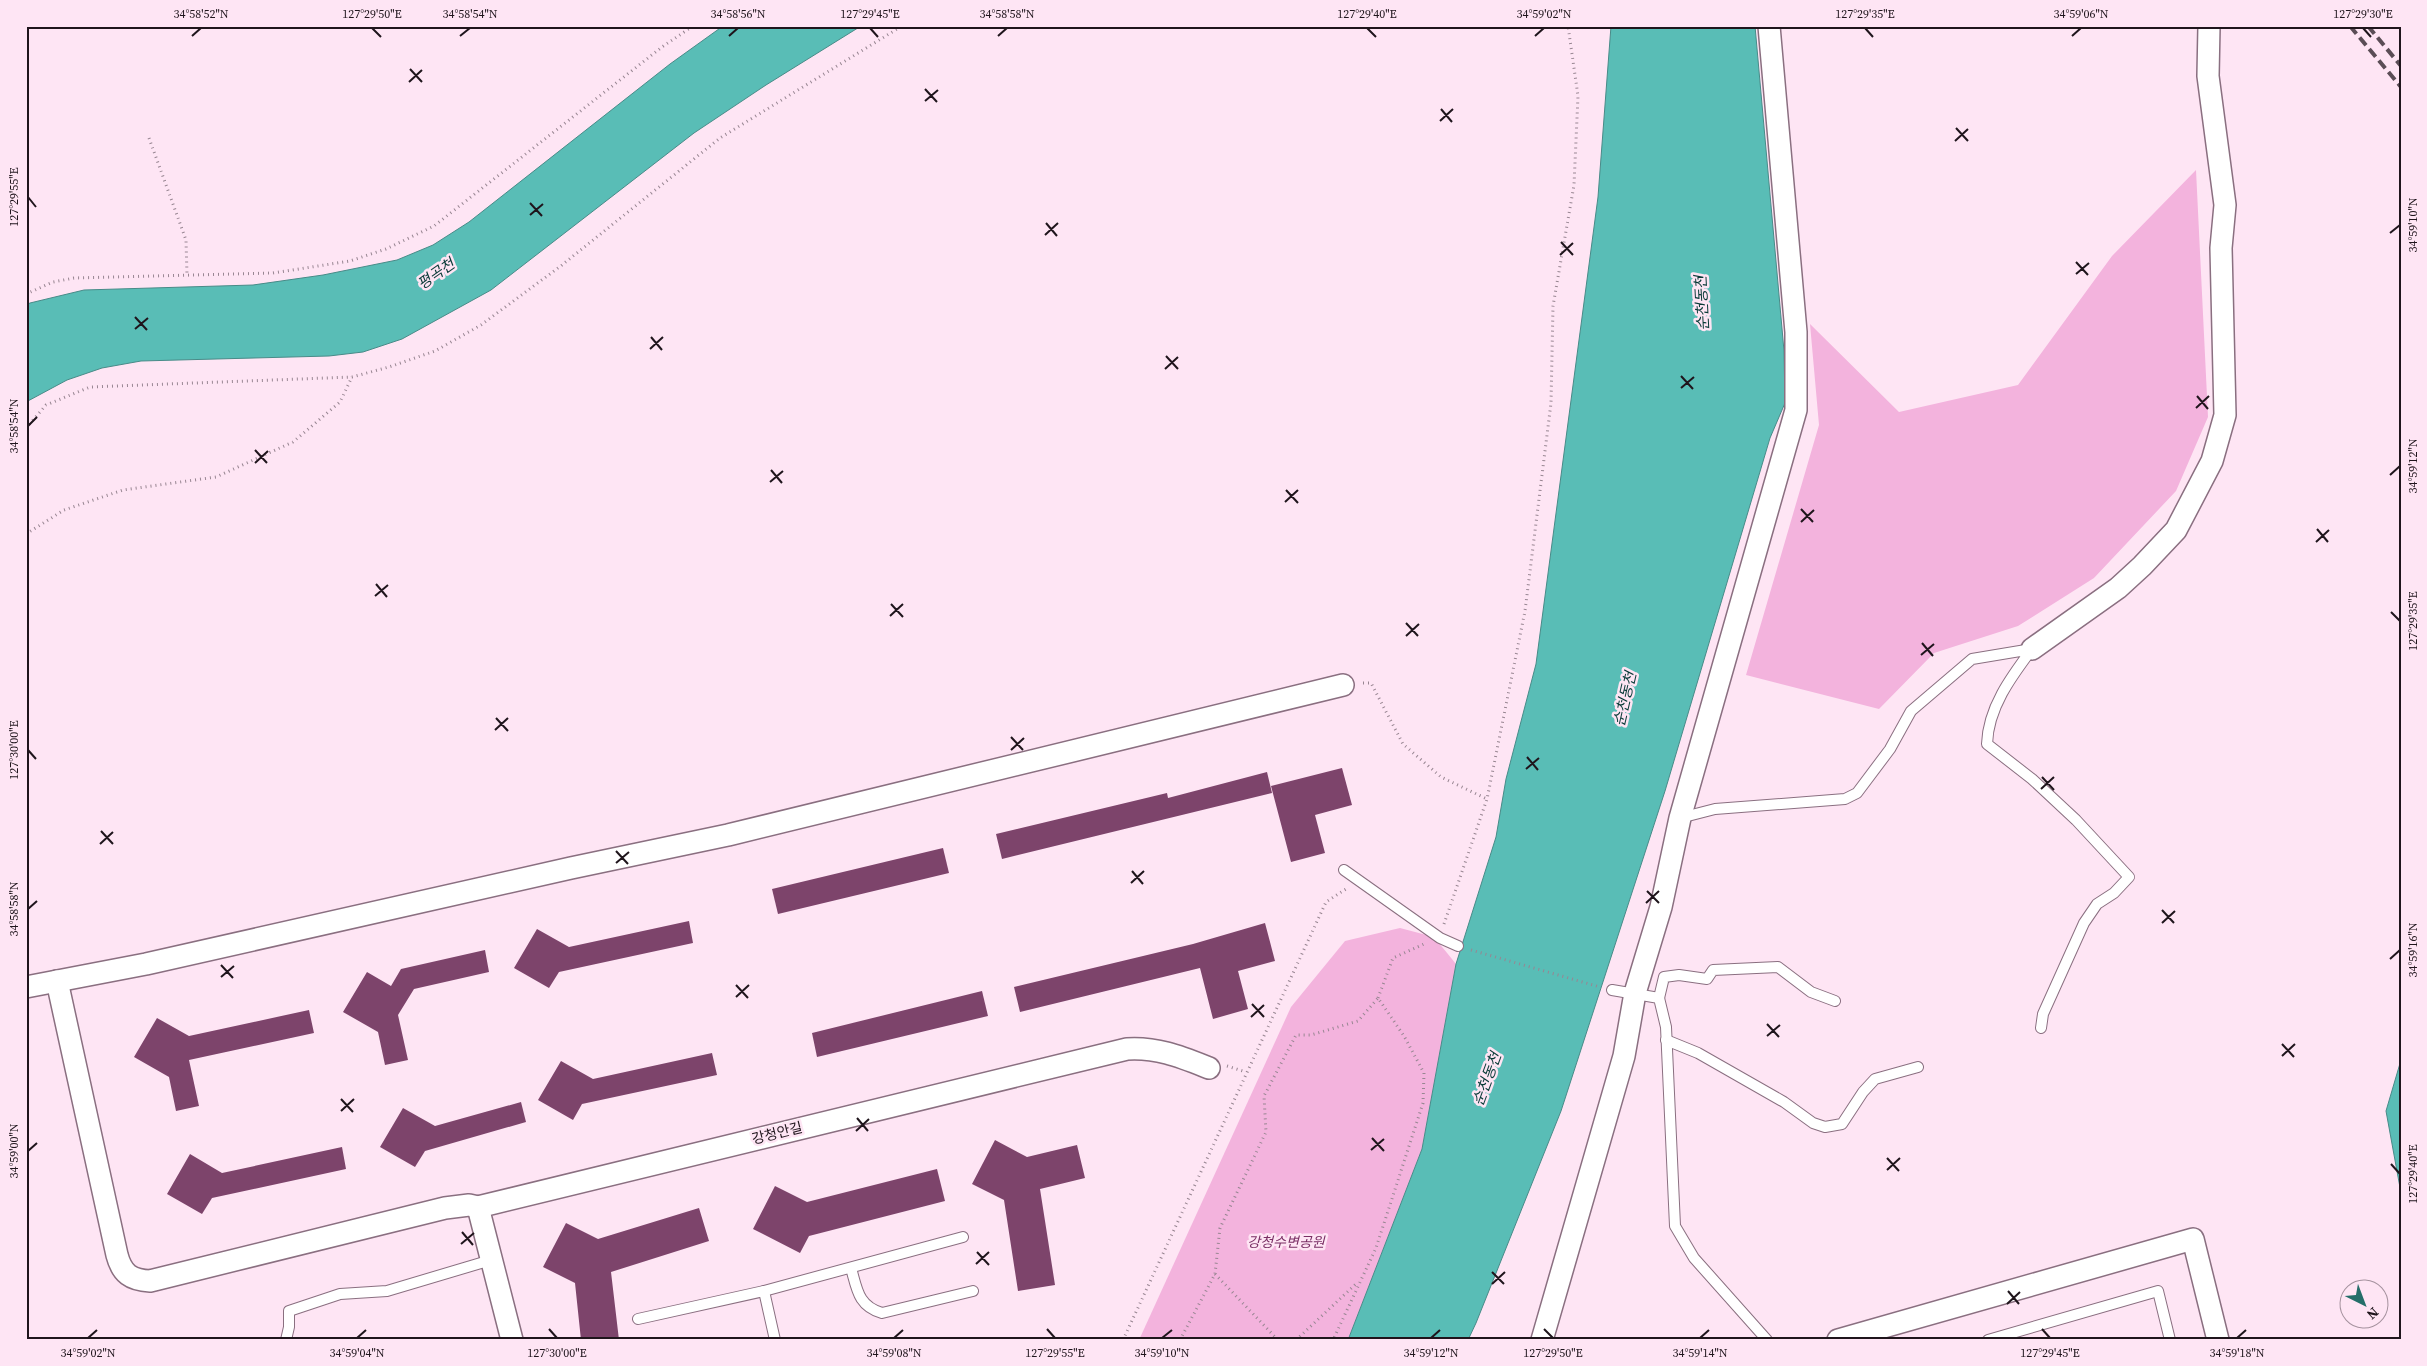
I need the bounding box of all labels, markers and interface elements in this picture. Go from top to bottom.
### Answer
text: 34°58'52"N [173,6,229,22]
text: 127°29'50"E [342,6,402,22]
text: 34°58'54"N [442,6,498,22]
text: 34°58'56"N [710,6,766,22]
text: 127°29'45"E [840,6,900,22]
text: 34°58'58"N [979,6,1035,22]
text: 127°29'40"E [1337,6,1397,22]
text: 34°59'02"N [1516,6,1572,22]
text: 127°29'35"E [1835,6,1895,22]
text: 34°59'06"N [2053,6,2109,22]
text: 127°29'30"E [2333,6,2393,22]
text: 127°29'55"E [6,167,22,227]
text: 34°59'10"N [2405,197,2421,253]
water label: 평곡천 [413,252,460,294]
water label: 순천동천 [1689,273,1713,331]
text: 34°58'54"N [6,398,22,454]
text: 34°59'12"N [2405,438,2421,494]
text: 127°29'35"E [2405,591,2421,651]
water label: 순천동천 [1608,667,1641,728]
text: 127°30'00"E [6,720,22,780]
text: 34°58'58"N [6,881,22,937]
text: 34°59'16"N [2405,922,2421,978]
water label: 순천동천 [1467,1047,1507,1108]
street label: 강청안길 [750,1117,804,1149]
text: 34°59'00"N [6,1123,22,1179]
text: 127°29'40"E [2405,1144,2421,1204]
park label: 강청수변공원 [1247,1232,1326,1252]
north arrow [2340,1278,2390,1328]
text: N [2362,1303,2383,1325]
text: 34°59'02"N [60,1345,116,1361]
text: 34°59'04"N [329,1345,385,1361]
text: 127°30'00"E [527,1345,587,1361]
text: 34°59'08"N [866,1345,922,1361]
text: 127°29'55"E [1025,1345,1085,1361]
text: 34°59'10"N [1134,1345,1190,1361]
text: 34°59'12"N [1403,1345,1459,1361]
text: 127°29'50"E [1523,1345,1583,1361]
text: 34°59'14"N [1672,1345,1728,1361]
text: 127°29'45"E [2020,1345,2080,1361]
text: 34°59'18"N [2209,1345,2265,1361]

